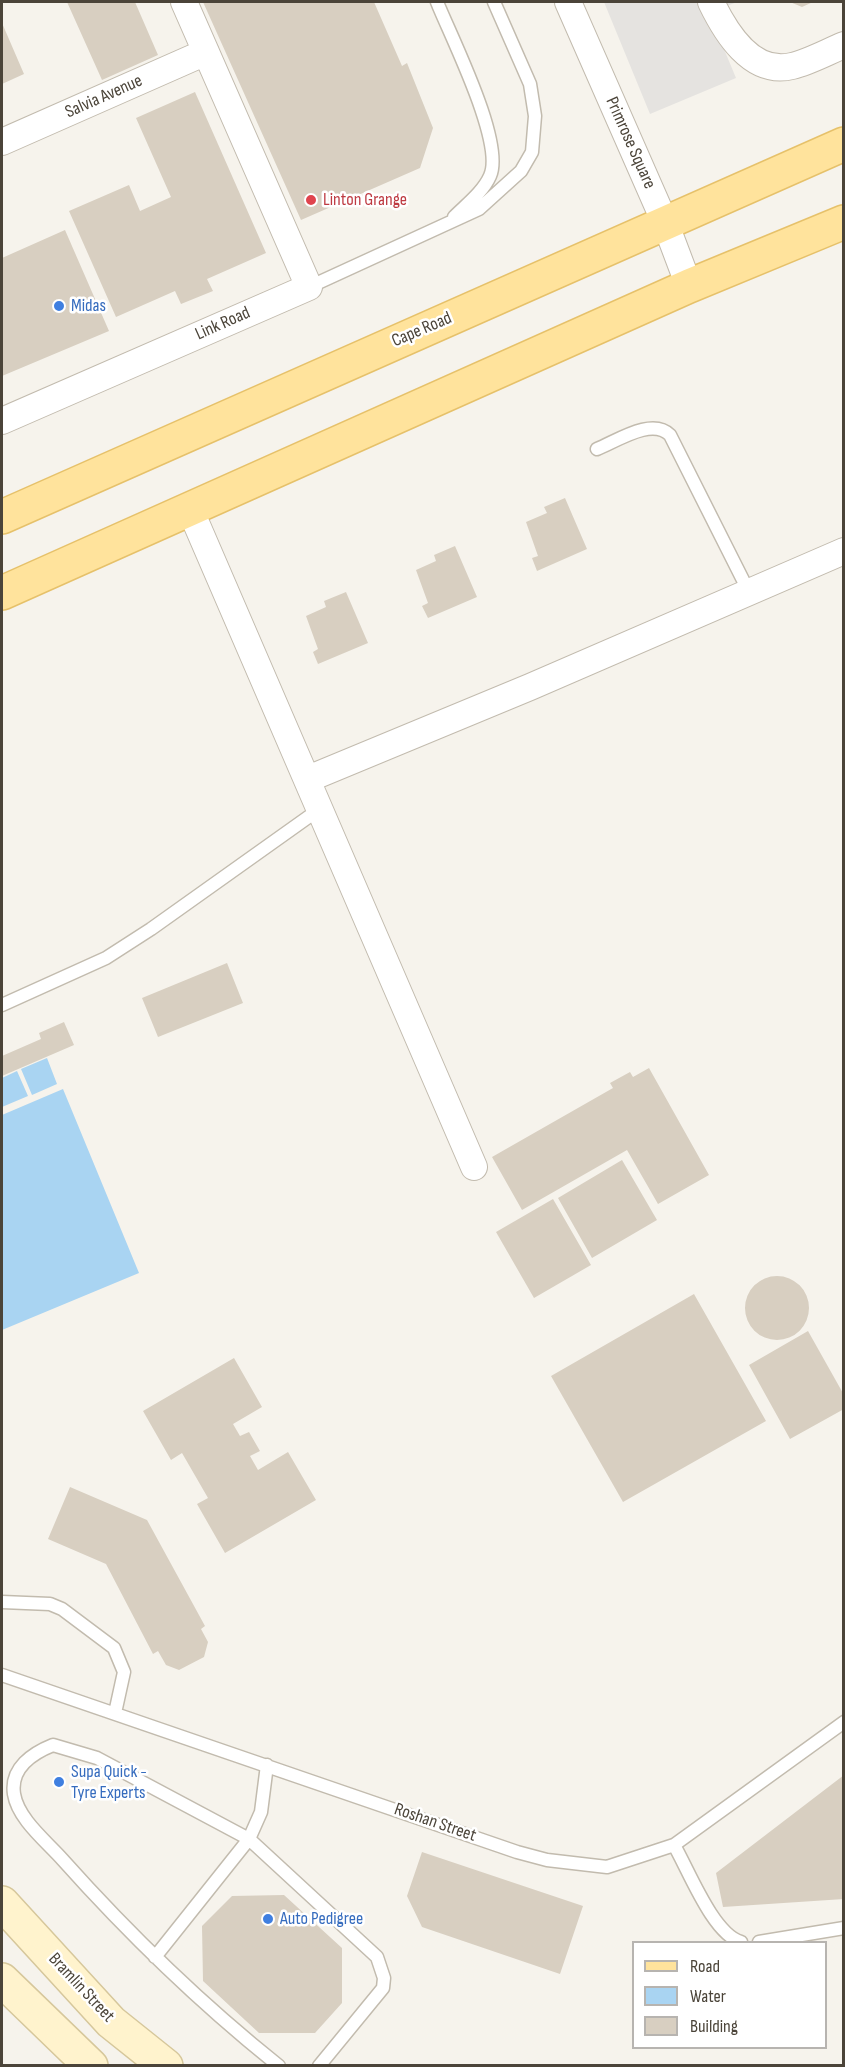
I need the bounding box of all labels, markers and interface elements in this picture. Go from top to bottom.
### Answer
street label: Salvia Avenue [62,70,146,124]
street label: Primrose Square [600,94,660,192]
place label: Linton Grange [323,189,407,211]
marker: Linton Grange [304,193,318,207]
place label: Midas [71,295,106,317]
marker: Midas [52,299,66,313]
street label: Link Road [192,302,254,346]
street label: Cape Road [389,308,455,352]
place label: Supa Quick - Tyre Experts [71,1761,147,1804]
marker: Supa Quick - Tyre Experts [52,1775,66,1789]
street label: Roshan Street [391,1799,479,1847]
place label: Auto Pedigree [280,1908,363,1930]
marker: Auto Pedigree [261,1912,275,1926]
legend [632,1941,827,2049]
street label: Bramlin Street [43,1949,119,2027]
text: Road [690,1956,720,1977]
text: Water [690,1986,726,2007]
text: Building [690,2016,738,2037]

